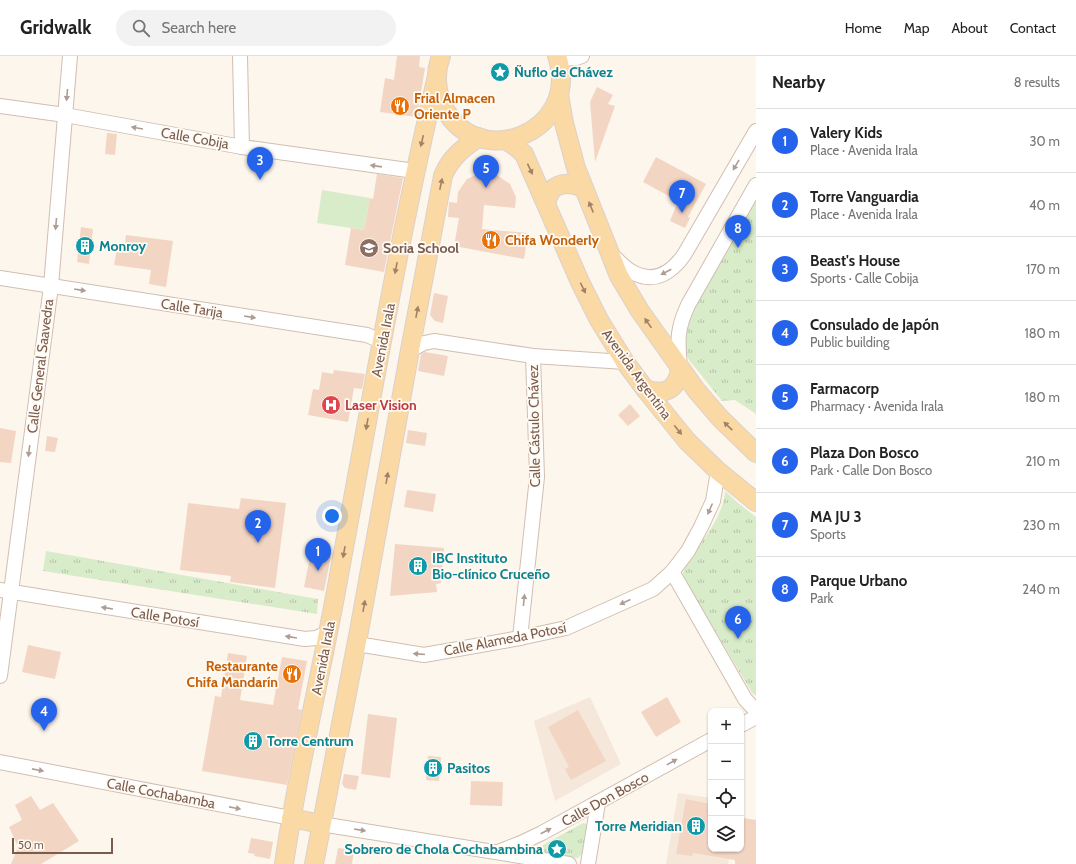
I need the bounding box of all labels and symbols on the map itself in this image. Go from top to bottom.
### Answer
place icon: Ñuflo de Chávez [489,61,511,83]
place label: Ñuflo de Chávez [514,63,613,81]
one-way arrow [63,89,70,101]
place label: Frial Almacen Oriente P [414,89,495,123]
restaurant icon: Frial Almacen Oriente P [389,95,411,117]
street label: Calle Cobija [160,123,231,153]
one-way arrow [131,125,143,131]
one-way arrow [418,135,424,147]
pin: 3 [247,147,273,180]
pin: 5 [473,155,499,188]
one-way arrow [733,159,740,170]
one-way arrow [370,162,382,169]
one-way arrow [527,163,533,175]
one-way arrow [438,178,444,190]
pin: 7 [669,180,695,213]
one-way arrow [587,201,593,213]
pin: 8 [725,215,751,248]
one-way arrow [52,218,59,230]
restaurant icon: Chifa Wonderly [480,229,502,251]
place label: Chifa Wonderly [505,231,600,249]
building icon: Monroy [74,235,96,257]
place label: Monroy [99,237,146,255]
school or university icon: Soria School [358,237,380,259]
place label: Soria School [383,239,459,257]
one-way arrow [393,262,399,275]
one-way arrow [660,269,672,276]
one-way arrow [580,282,586,293]
one-way arrow [74,287,86,293]
street label: Calle Tarija [160,294,225,322]
street label: Calle General Saavedra [23,297,57,434]
street label: Avenida Irala [367,301,399,379]
one-way arrow [414,306,420,318]
one-way arrow [244,314,256,320]
one-way arrow [644,318,652,328]
street label: Avenida Argentina [598,325,676,423]
street label: Calle Cástulo Chávez [524,364,544,487]
hospital icon: Laser Vision [320,394,342,416]
place label: Laser Vision [345,396,417,414]
one-way arrow [364,418,370,430]
one-way arrow [723,421,733,431]
one-way arrow [674,425,683,436]
one-way arrow [26,445,32,457]
one-way arrow [384,472,390,484]
one-way arrow [707,503,713,514]
your location [322,506,342,526]
pin: 2 [245,510,271,543]
pin: 1 [305,538,331,571]
one-way arrow [340,545,346,558]
place label: IBC Instituto Bio-clínico Cruceño [432,549,550,583]
building icon: IBC Instituto Bio-clínico Cruceño [407,555,429,577]
one-way arrow [521,593,528,606]
one-way arrow [620,599,631,605]
one-way arrow [361,600,367,612]
street label: Calle Potosí [130,603,200,631]
one-way arrow [101,605,114,611]
pin: 6 [725,606,751,639]
street label: Calle Alameda Potosí [442,618,568,660]
street label: Avenida Irala [307,619,339,697]
one-way arrow [285,634,297,640]
one-way arrow [413,650,426,657]
place label: Restaurante Chifa Mandarín [187,657,278,691]
restaurant icon: Restaurante Chifa Mandarín [281,663,303,685]
pin: 4 [31,698,57,731]
building icon: Torre Centrum [242,730,264,752]
place label: Torre Centrum [267,732,354,750]
building icon: Pasitos [422,757,444,779]
one-way arrow [666,758,678,765]
place label: Pasitos [447,759,490,777]
one-way arrow [32,767,44,773]
street label: Calle Don Bosco [558,768,652,830]
street label: Calle Cochabamba [105,774,217,812]
one-way arrow [229,805,241,811]
building icon: Torre Meridian [685,815,707,837]
place label: Torre Meridian [595,817,682,835]
one-way arrow [354,827,366,833]
one-way arrow [540,828,552,834]
scale bar [12,836,113,855]
place icon: Sobrero de Chola Cochabambina [546,838,568,860]
place label: Sobrero de Chola Cochabambina [345,840,543,858]

